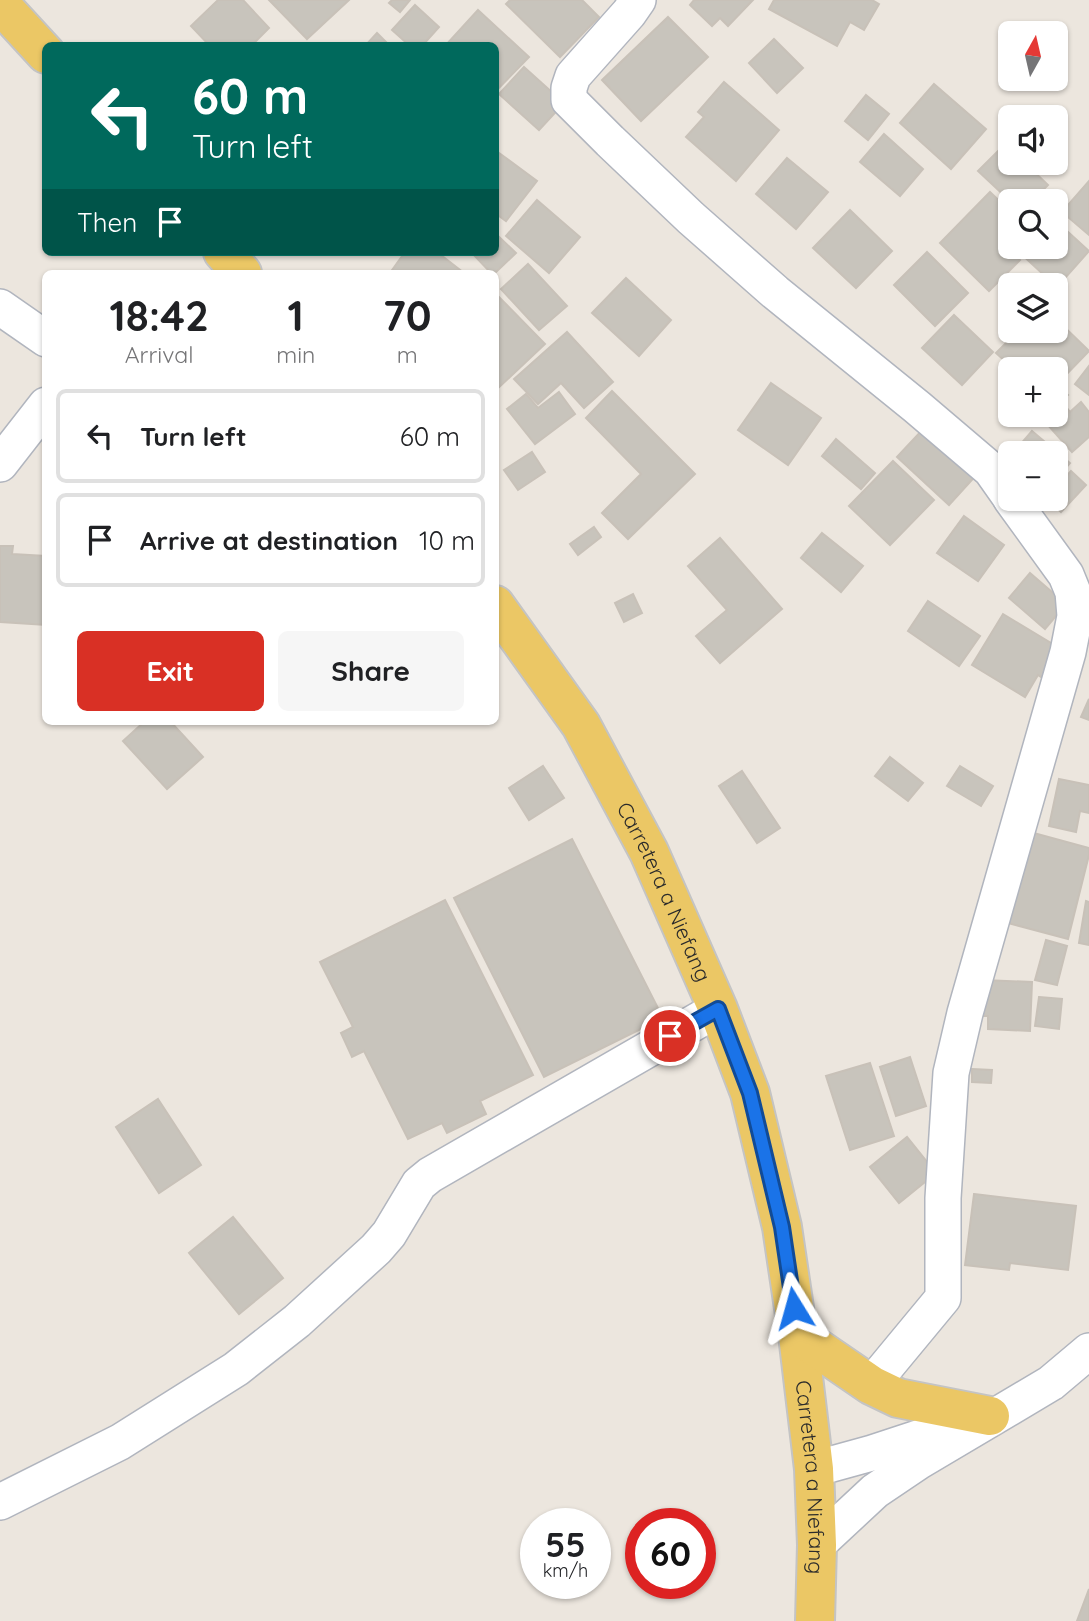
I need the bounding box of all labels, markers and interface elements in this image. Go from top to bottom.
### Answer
north arrow [998,21,1068,91]
map controls [998,21,1068,511]
text: 60 m [192,65,308,126]
icon: left [77,70,168,161]
button: sound [998,105,1068,175]
text: Turn left [192,126,313,166]
button: search [998,189,1068,259]
icon: arrive [151,203,189,241]
text: Then [77,206,137,239]
button: layers [998,273,1068,343]
text: 18:42 [109,289,209,342]
text: 1 [288,289,304,342]
text: 70 [383,289,432,342]
text: Arrival [125,340,194,369]
text: min [276,340,315,369]
text: m [397,340,418,369]
button: + [998,357,1068,427]
icon: left [81,417,119,455]
text: Turn left [140,420,247,453]
text: 60 m [400,420,460,453]
button: − [998,441,1068,511]
icon: arrive [81,521,119,559]
text: Arrive at destination [140,524,398,557]
text: 10 m [419,524,475,557]
button: Exit [77,631,264,711]
button: Share [278,631,464,711]
street label: Carretera a Niefang [612,797,717,985]
pin [640,1006,700,1066]
icon: arrive [651,1017,689,1055]
position arrow [757,1271,831,1345]
street label: Carretera a Niefang [790,1379,830,1575]
speed limit sign: 60 [625,1508,716,1599]
text: 55 [545,1522,586,1566]
text: km/h [543,1559,588,1582]

